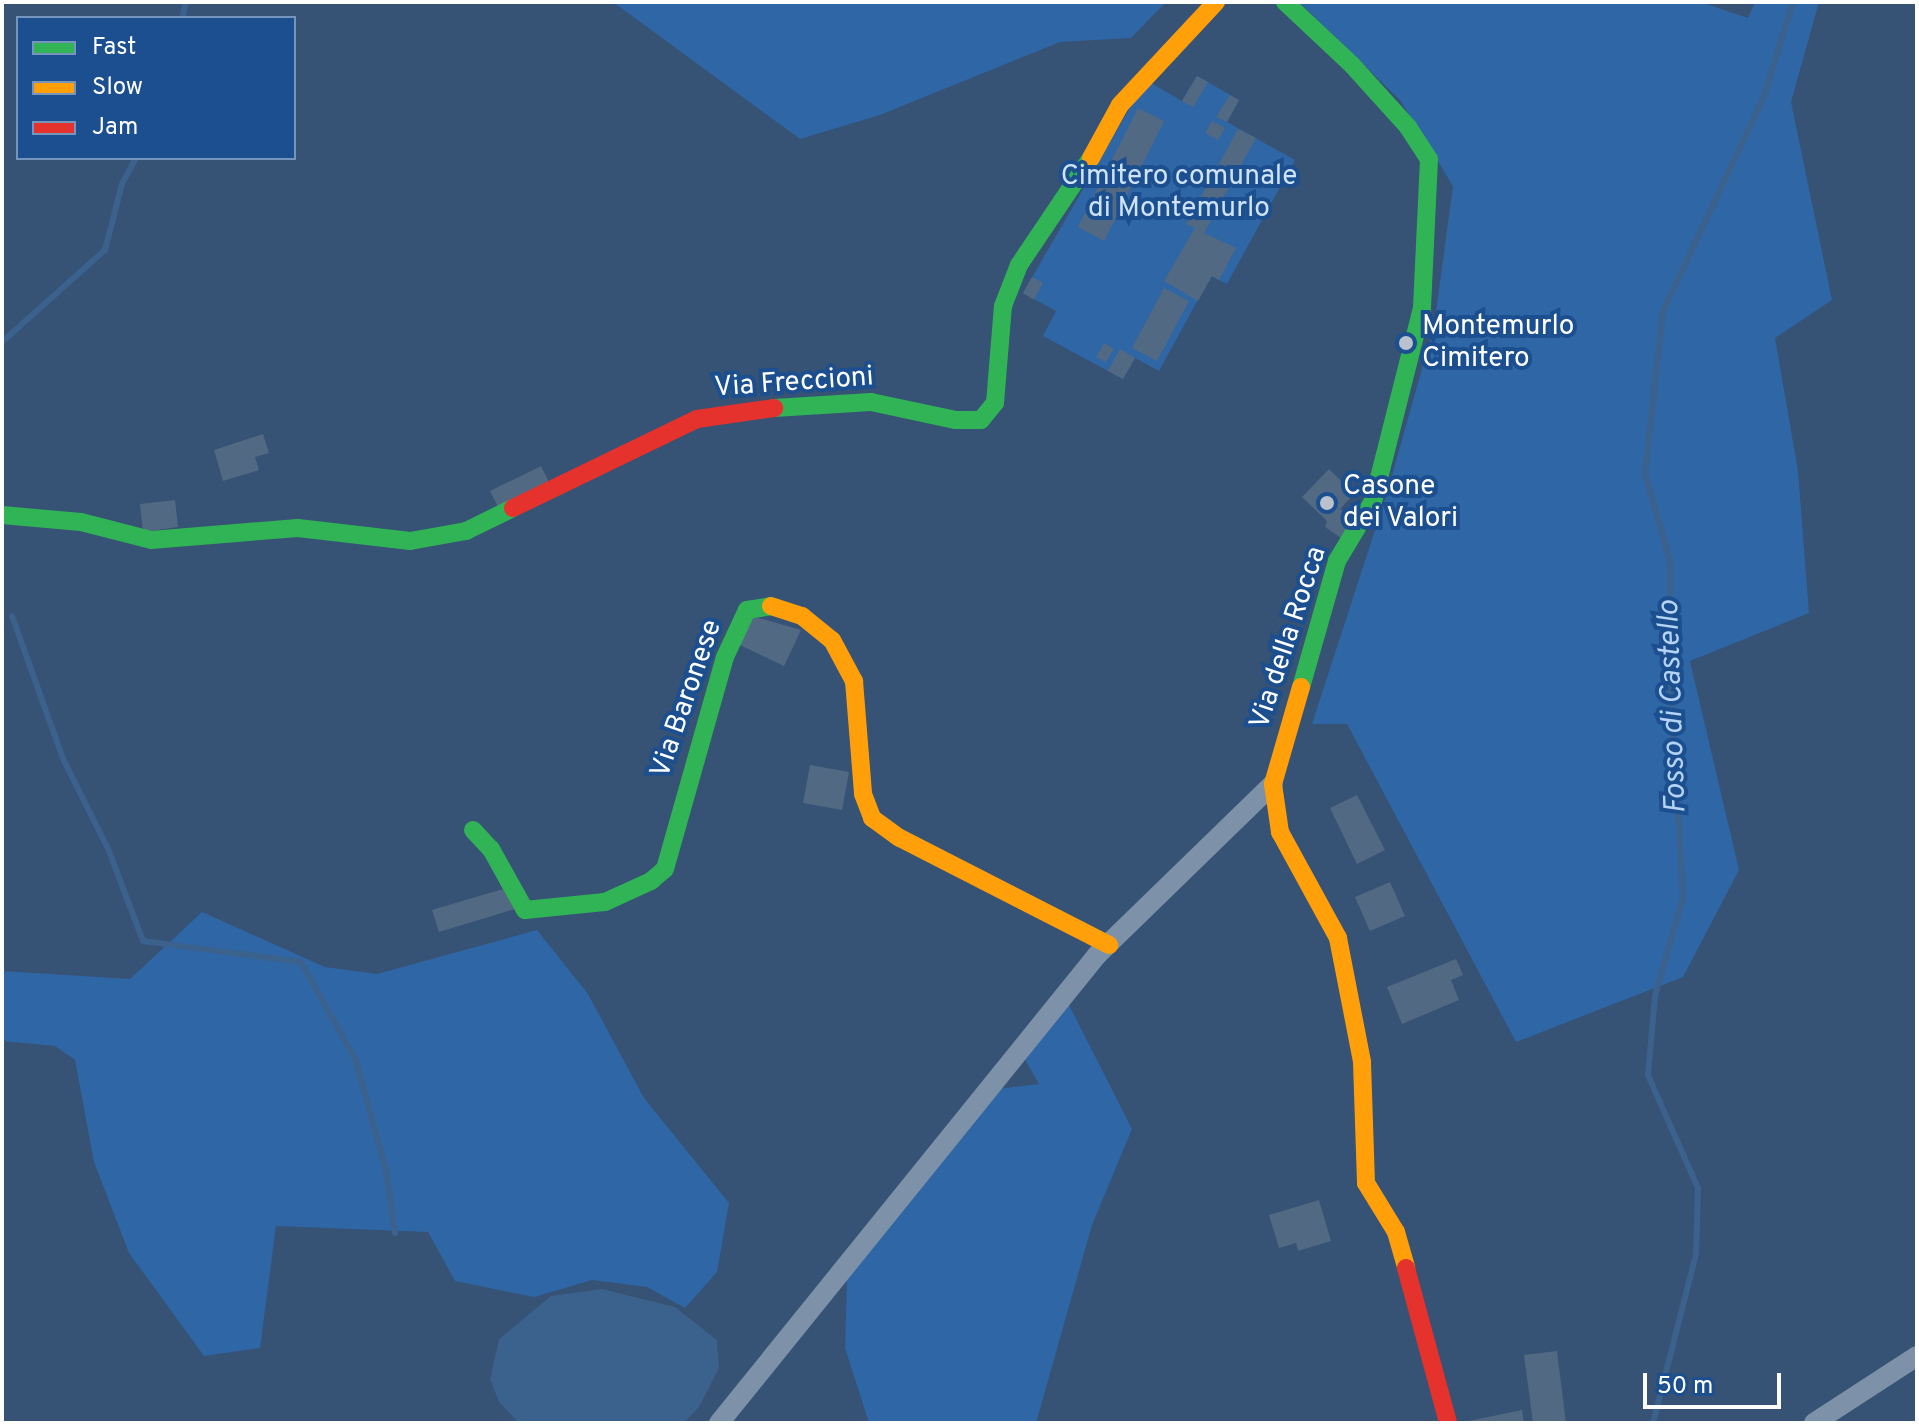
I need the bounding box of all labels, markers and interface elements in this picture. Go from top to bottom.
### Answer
legend [16,16,296,160]
text: Fast [92,33,136,63]
text: Slow [92,73,143,103]
text: Jam [92,113,138,143]
park label: Cimitero comunale di Montemurlo [1061,160,1297,226]
place label: Montemurlo Cimitero [1422,310,1574,376]
marker: Montemurlo Cimitero [1397,334,1415,352]
street label: Via Freccioni [713,361,875,405]
place label: Casone dei Valori [1343,470,1459,536]
marker: Casone dei Valori [1318,494,1336,512]
street label: Via della Rocca [1244,542,1334,734]
water label: Fosso di Castello [1652,600,1696,814]
street label: Via Baronese [644,616,730,782]
scale bar [1647,1357,1785,1407]
text: 50 m [1657,1372,1713,1402]

